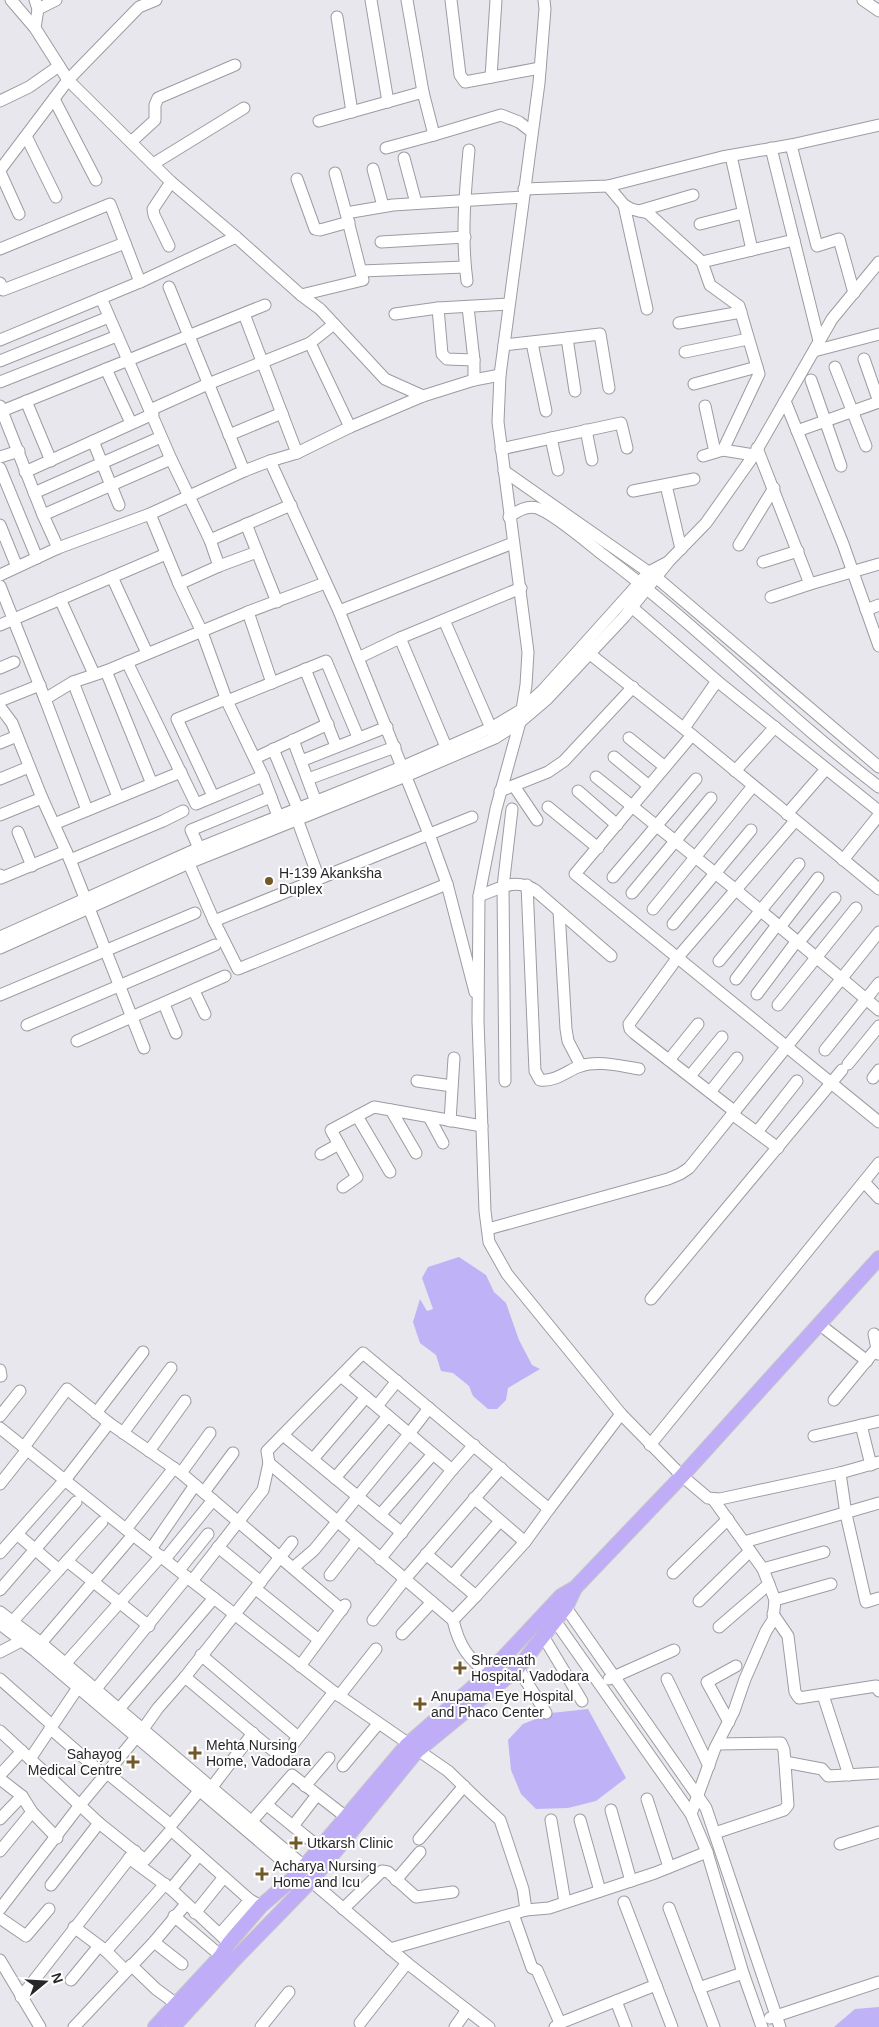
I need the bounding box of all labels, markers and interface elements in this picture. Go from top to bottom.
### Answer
place label: H-139 Akanksha Duplex [279,865,382,897]
marker: H-139 Akanksha Duplex [263,875,275,887]
place label: Shreenath Hospital, Vadodara [471,1652,589,1684]
marker: Shreenath Hospital, Vadodara [453,1661,467,1675]
place label: Anupama Eye Hospital and Phaco Center [431,1688,573,1720]
marker: Anupama Eye Hospital and Phaco Center [413,1697,427,1711]
place label: Mehta Nursing Home, Vadodara [206,1737,311,1769]
place label: Sahayog Medical Centre [28,1746,122,1778]
marker: Mehta Nursing Home, Vadodara [188,1746,202,1760]
marker: Sahayog Medical Centre [126,1755,140,1769]
place label: Utkarsh Clinic [307,1835,393,1851]
marker: Utkarsh Clinic [289,1836,303,1850]
place label: Acharya Nursing Home and Icu [273,1858,377,1890]
marker: Acharya Nursing Home and Icu [255,1867,269,1881]
north arrow [20,1957,70,2007]
text: N [48,1971,67,1985]

